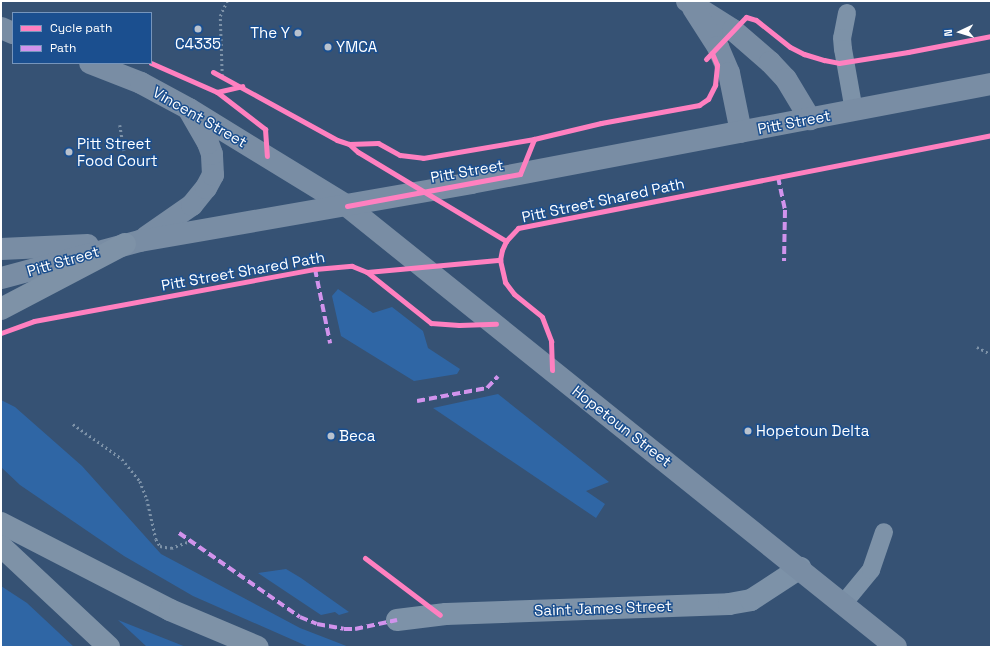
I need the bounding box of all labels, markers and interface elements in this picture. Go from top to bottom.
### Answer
legend [12,12,152,64]
north arrow [940,12,980,52]
text: Cycle path [50,20,112,36]
marker: C4335 [193,24,203,34]
place label: The Y [250,24,290,42]
marker: The Y [293,28,303,38]
text: N [941,29,955,37]
place label: C4335 [175,35,221,53]
place label: YMCA [336,38,377,56]
text: Path [50,40,76,56]
marker: YMCA [323,42,333,52]
street label: Vincent Street [150,83,250,151]
street label: Pitt Street [756,106,832,138]
place label: Pitt Street Food Court [77,134,158,169]
marker: Pitt Street Food Court [64,147,74,157]
street label: Pitt Street [429,156,505,186]
street label: Pitt Street Shared Path [520,174,686,226]
street label: Pitt Street [25,242,101,280]
street label: Pitt Street Shared Path [160,248,326,294]
street label: Hopetoun Street [569,382,675,470]
place label: Hopetoun Delta [756,422,869,440]
marker: Hopetoun Delta [743,426,753,436]
place label: Beca [339,427,375,445]
marker: Beca [326,431,336,441]
street label: Saint James Street [534,597,672,619]

